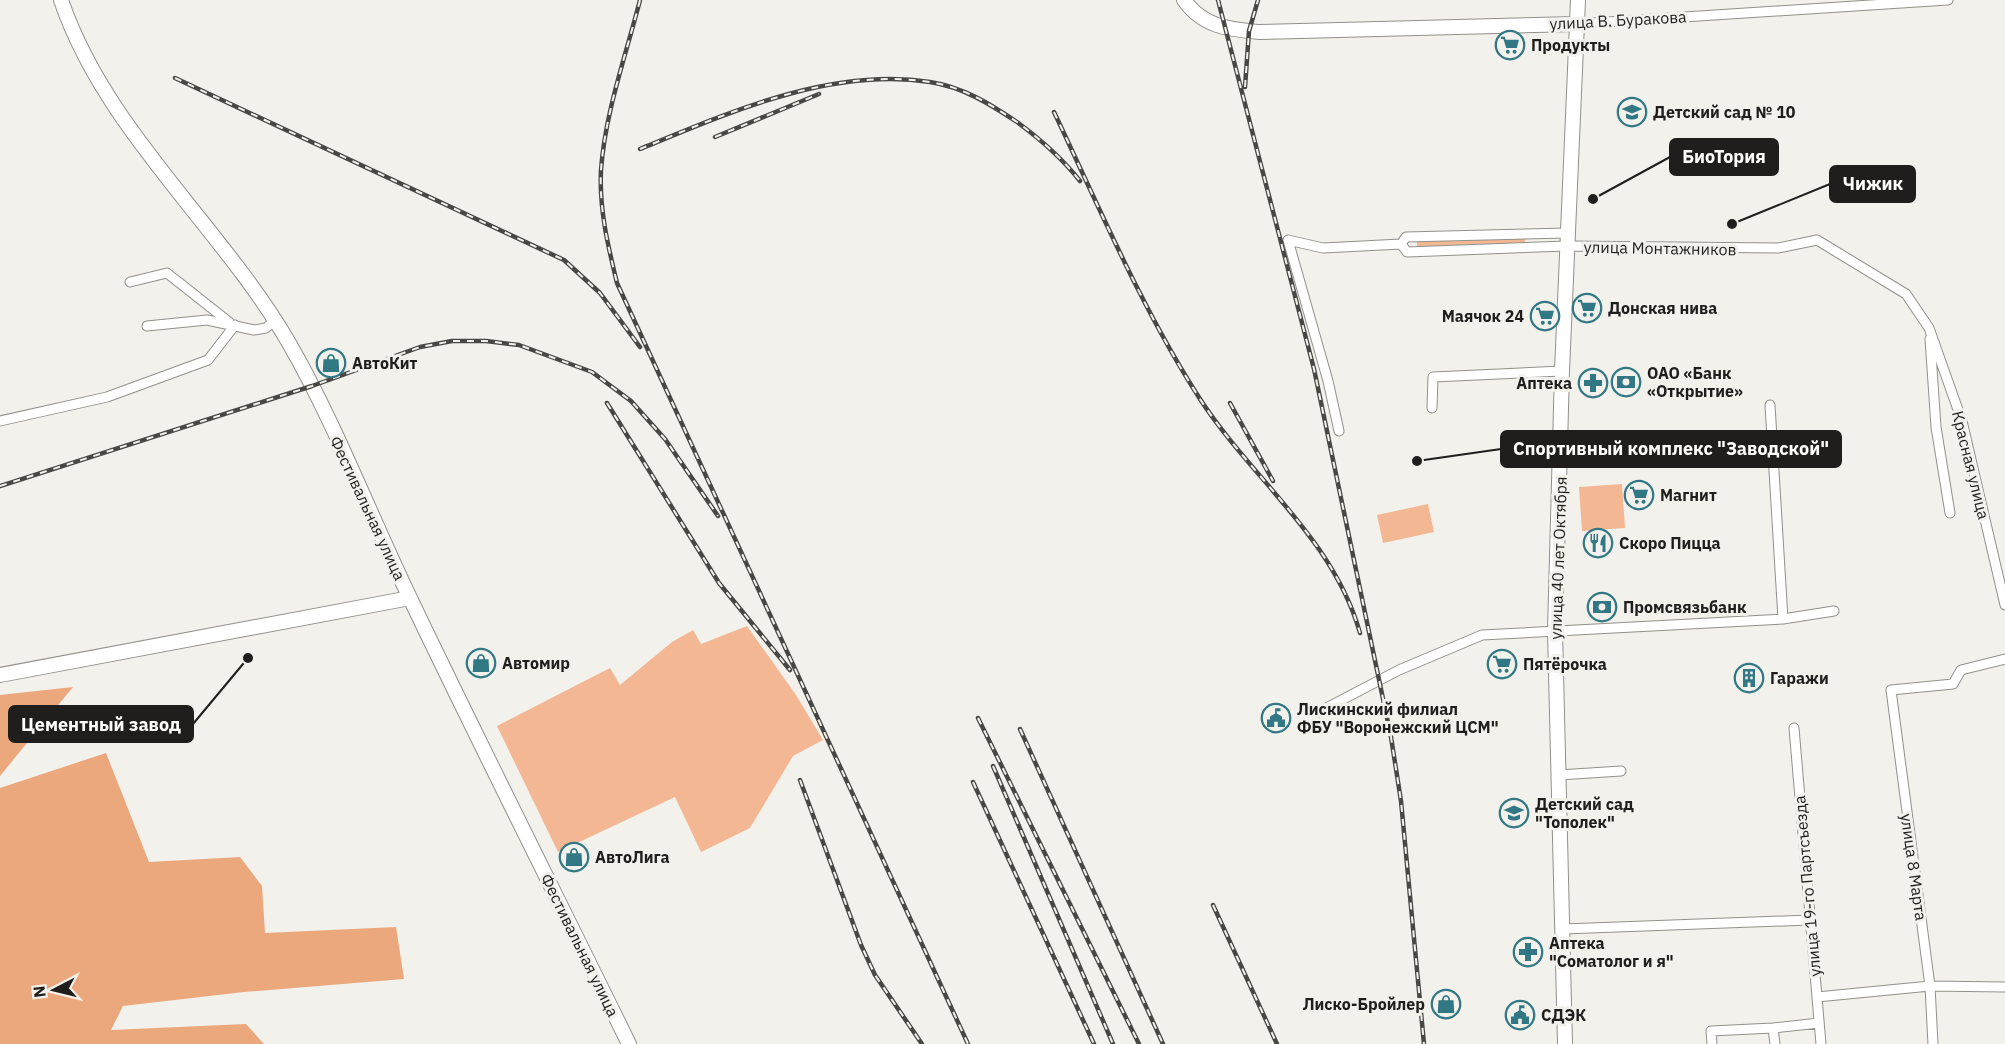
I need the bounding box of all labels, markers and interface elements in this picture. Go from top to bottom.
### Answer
street label: улица В. Буракова [1549,6,1687,34]
supermarket icon: Продукты [1494,29,1526,61]
place label: Продукты [1531,35,1610,55]
school or university icon: Детский сад № 10 [1616,96,1648,128]
place label: Детский сад № 10 [1653,102,1796,122]
callout: БиоТория [1670,139,1778,175]
text: БиоТория [1682,145,1766,168]
callout: Чижик [1830,166,1915,202]
text: Чижик [1843,172,1903,195]
street label: улица Монтажников [1583,237,1737,259]
supermarket icon: Донская нива [1571,292,1603,324]
place label: Донская нива [1608,298,1717,318]
supermarket icon: Маячок 24 [1529,300,1561,332]
place label: Маячок 24 [1442,306,1524,326]
shop icon: АвтоКит [315,347,347,379]
place label: АвтоКит [352,353,418,373]
place label: ОАО «Банк «Открытие» [1647,363,1743,401]
bank icon: ОАО «Банк «Открытие» [1610,366,1642,398]
pharmacy icon: Аптека [1577,367,1609,399]
place label: Аптека [1516,373,1572,393]
street label: Красная улица [1948,409,1994,522]
callout: Спортивный комплекс "Заводской" [1501,431,1841,467]
street label: Фестивальная улица [326,433,410,584]
text: Спортивный комплекс "Заводской" [1513,437,1829,460]
street label: улица 40 лет Октября [1545,476,1571,640]
supermarket icon: Магнит [1623,479,1655,511]
place label: Магнит [1660,485,1717,505]
restaurant icon: Скоро Пицца [1582,527,1614,559]
place label: Скоро Пицца [1619,533,1721,553]
bank icon: Промсвязьбанк [1586,591,1618,623]
place label: Промсвязьбанк [1623,597,1746,617]
shop icon: Автомир [465,647,497,679]
supermarket icon: Пятёрочка [1486,648,1518,680]
place label: Автомир [502,653,570,673]
place label: Пятёрочка [1523,654,1607,674]
building icon: Гаражи [1733,662,1765,694]
place label: Гаражи [1770,668,1829,688]
place label: Лискинский филиал ФБУ "Воронежский ЦСМ" [1297,699,1499,737]
public building icon: Лискинский филиал ФБУ "Воронежский ЦСМ" [1260,702,1292,734]
callout: Цементный завод [9,706,193,742]
text: Цементный завод [21,713,181,736]
place label: Детский сад "Тополек" [1535,794,1634,832]
street label: улица 19-го Партсъезда [1789,794,1825,977]
school or university icon: Детский сад "Тополек" [1498,797,1530,829]
street label: улица 8 Марта [1897,812,1931,922]
shop icon: АвтоЛига [558,841,590,873]
place label: АвтоЛига [595,847,670,867]
street label: Фестивальная улица [537,870,624,1020]
place label: Аптека "Соматолог и я" [1549,933,1674,971]
pharmacy icon: Аптека "Соматолог и я" [1512,936,1544,968]
north arrow [24,960,84,1020]
text: N [28,985,50,999]
shop icon: Лиско-Бройлер [1430,988,1462,1020]
place label: Лиско-Бройлер [1303,994,1425,1014]
public building icon: СДЭК [1504,999,1536,1031]
place label: СДЭК [1541,1005,1586,1025]

